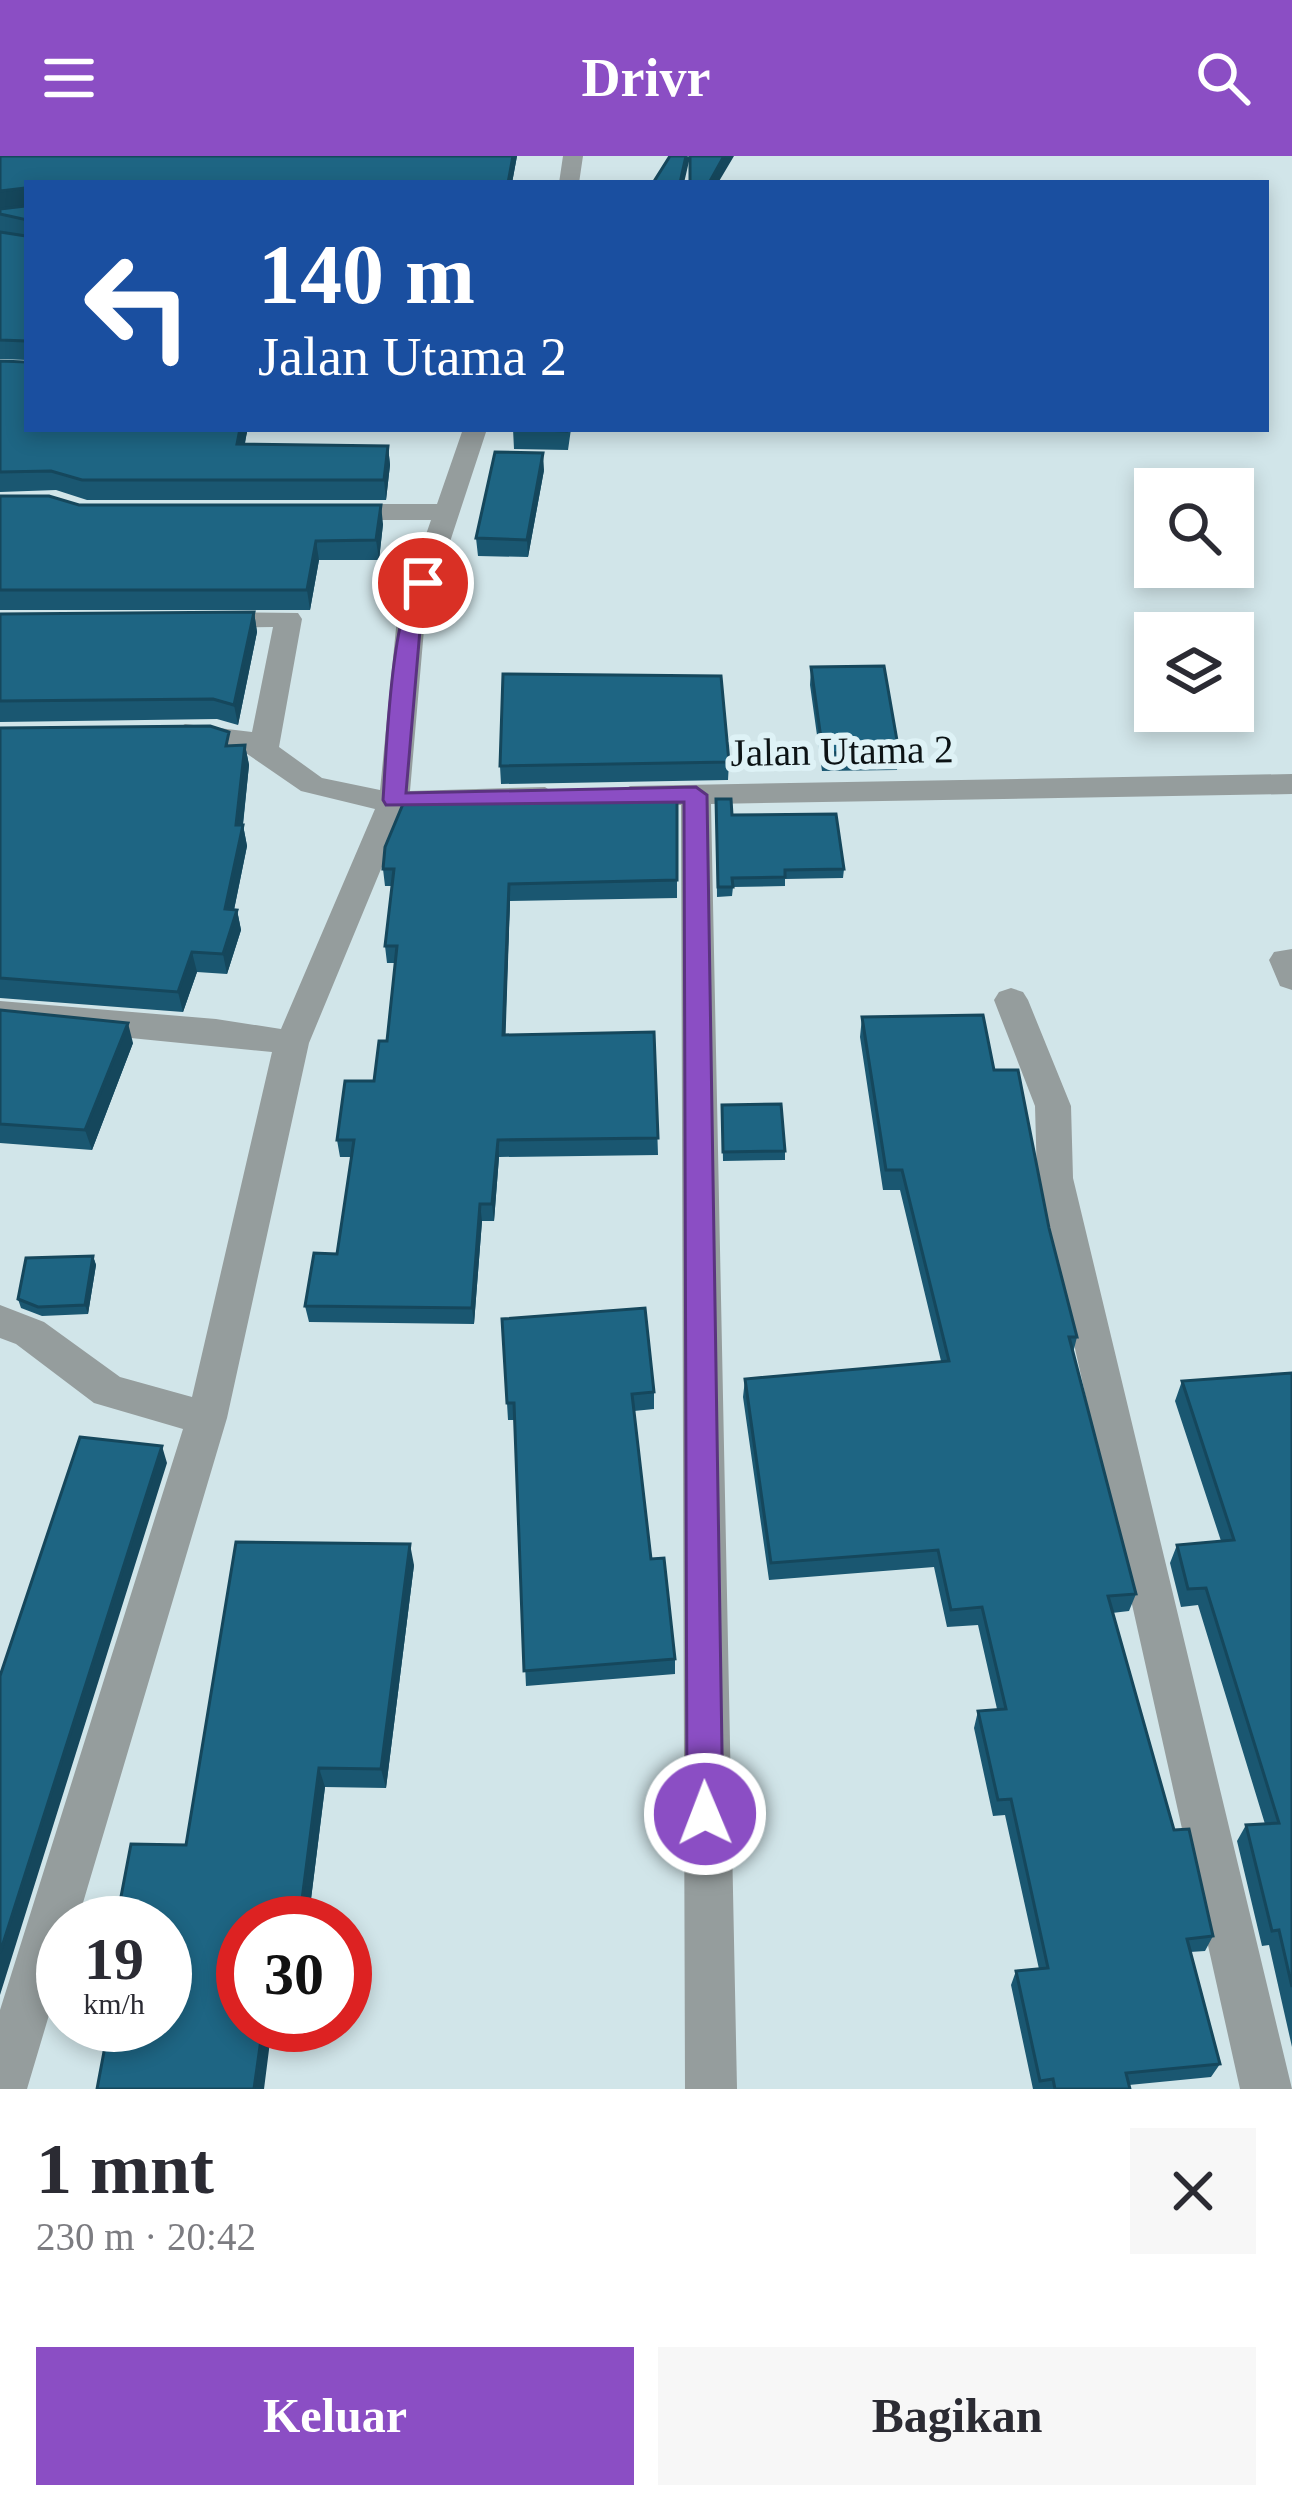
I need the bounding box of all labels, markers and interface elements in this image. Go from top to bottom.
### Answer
icon: menu [36,45,102,111]
icon: search [1190,45,1256,111]
text: Drivr [582,48,710,108]
icon: left [60,228,216,384]
text: 140 m [258,228,475,321]
text: Jalan Utama 2 [258,327,567,387]
map controls [1134,468,1254,732]
button: search [1134,468,1254,588]
pin [372,532,474,634]
icon: arrive [390,550,456,616]
button: layers [1134,612,1254,732]
street label: Jalan Utama 2 [730,727,954,774]
position arrow [642,1751,768,1877]
speed limit sign: 30 [216,1896,372,2052]
text: 19 [84,1926,144,1992]
text: km/h [83,1987,145,2020]
button: close [1130,2128,1256,2254]
text: 1 mnt [36,2129,214,2209]
text: 230 m · 20:42 [36,2215,256,2258]
button: Keluar [36,2347,634,2485]
button: Bagikan [658,2347,1256,2485]

